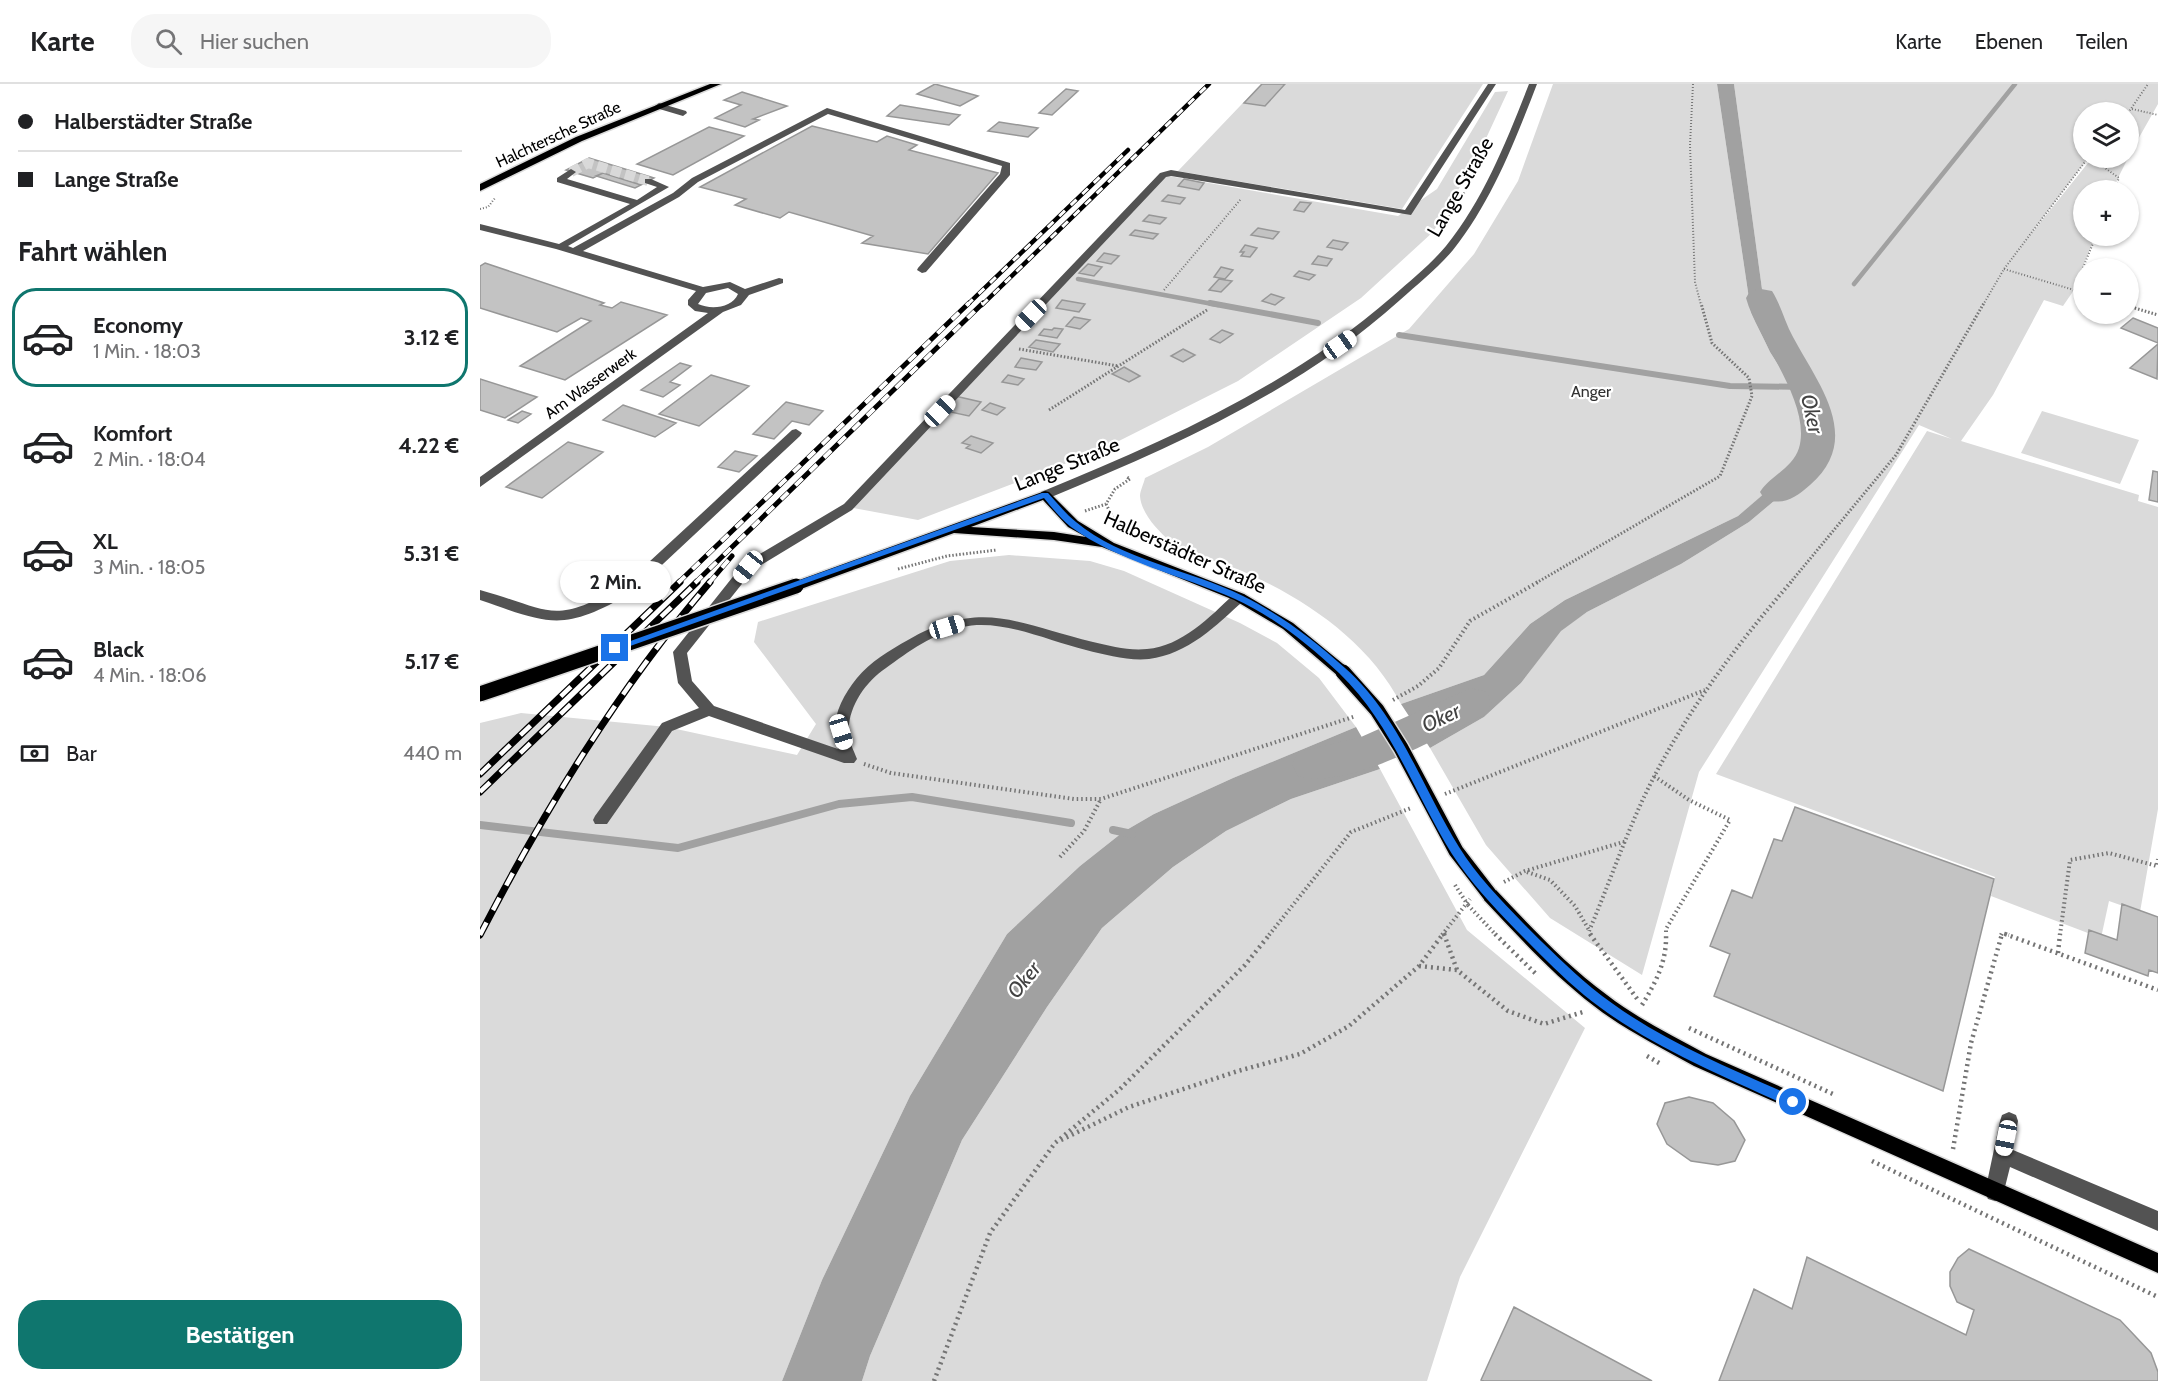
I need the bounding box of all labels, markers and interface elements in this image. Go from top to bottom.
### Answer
search box [131,14,551,68]
text: Karte [30,24,95,58]
icon: search [152,25,185,58]
text: Hier suchen [200,28,309,55]
text: Karte [1895,29,1942,54]
text: Ebenen [1975,29,2043,54]
text: Teilen [2076,29,2128,54]
street label: Halchtersche Straße [493,97,624,172]
map controls [2073,102,2139,324]
button: layers [2073,102,2139,168]
text: Halberstädter Straße [54,108,252,135]
street label: Lange Straße [1422,133,1498,241]
text: Lange Straße [54,166,179,193]
button: + [2073,180,2139,246]
text: Fahrt wählen [18,235,167,268]
button: − [2073,258,2139,324]
car [1012,296,1050,334]
icon: car [21,311,75,365]
text: Economy [93,312,183,339]
text: 3.12 € [404,324,459,351]
car [1320,327,1360,363]
text: 1 Min. · 18:03 [93,339,201,363]
street label: Am Wasserwerk [541,343,640,423]
park label: Anger [1571,382,1612,401]
car [921,392,959,430]
water label: Oker [1796,392,1829,437]
icon: car [21,419,75,473]
text: Komfort [93,420,172,447]
text: 4.22 € [398,432,459,459]
street label: Lange Straße [1011,432,1123,496]
text: 2 Min. · 18:04 [93,447,206,471]
street label: Halberstädter Straße [1100,505,1270,599]
icon: car [21,527,75,581]
text: XL [93,528,118,555]
text: 5.31 € [403,540,459,567]
car [730,547,766,587]
text: 3 Min. · 18:05 [93,555,205,579]
callout: 2 Min. [560,561,670,603]
text: 2 Min. [590,570,641,594]
car [927,613,967,641]
route end [601,634,628,661]
icon: car [21,635,75,689]
text: Black [93,636,144,663]
text: 5.17 € [404,648,459,675]
text: 4 Min. · 18:06 [93,663,207,687]
water label: Oker [1418,697,1465,737]
car [827,712,855,752]
icon: cash [18,737,51,770]
text: Bar [66,740,97,767]
text: 440 m [403,741,462,765]
water label: Oker [1001,955,1047,1003]
route start [1779,1088,1806,1115]
car [1994,1119,2018,1157]
button: Bestätigen [18,1300,462,1369]

